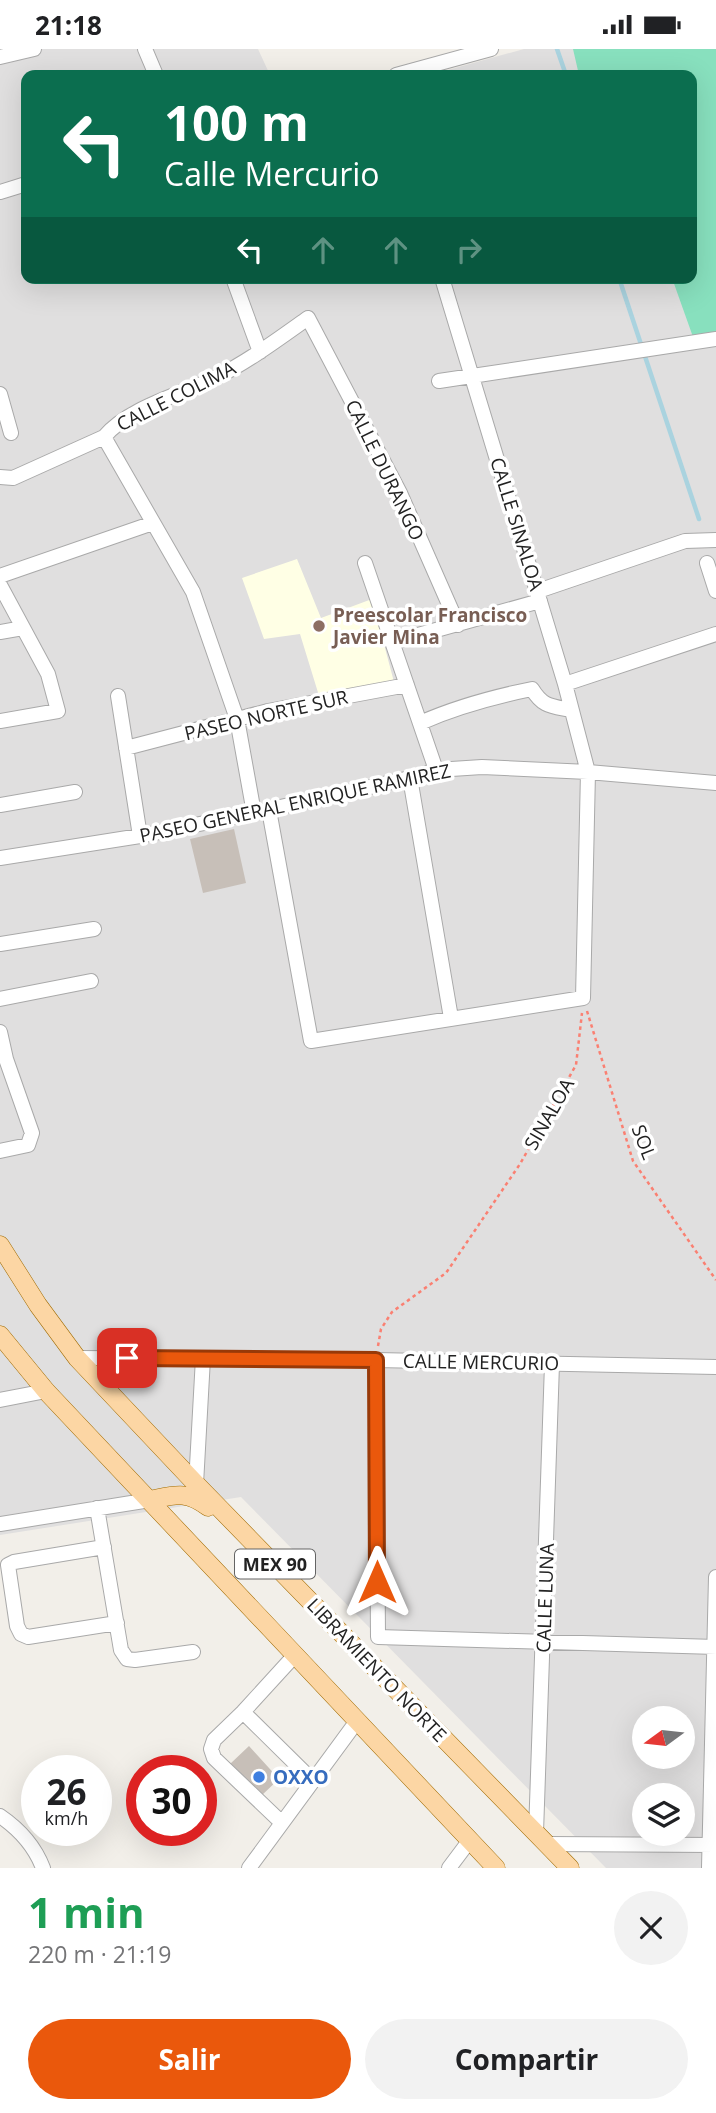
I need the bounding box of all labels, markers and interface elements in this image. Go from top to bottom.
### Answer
text: 21:18 [35,7,102,43]
text: 100 m [164,89,309,155]
icon: left [49,98,140,189]
text: Calle Mercurio [164,152,380,195]
icon: left [231,231,269,269]
icon: ahead [304,231,342,269]
icon: ahead [377,231,415,269]
icon: right [450,231,488,269]
street label: CALLE COLIMA [112,355,240,437]
street label: CALLE DURANGO [340,395,430,545]
street label: CALLE SINALOA [484,454,550,594]
place label: Preescolar Francisco Javier Mina [331,602,527,650]
marker: Preescolar Francisco Javier Mina [311,618,327,634]
street label: PASEO NORTE SUR [182,684,350,746]
street label: PASEO GENERAL ENRIQUE RAMIREZ [137,757,453,849]
street label: SINALOA [518,1073,580,1155]
street label: SOL [626,1121,662,1163]
pin [97,1328,157,1388]
icon: arrive [108,1339,146,1377]
street label: CALLE MERCURIO [403,1348,559,1376]
street label: CALLE LUNA [530,1543,560,1653]
position arrow [340,1545,414,1619]
road number: MEX 90 [235,1549,315,1579]
street label: LIBRAMIENTO NORTE [301,1592,453,1748]
north arrow [632,1706,695,1769]
map controls [632,1706,695,1846]
speed limit sign: 30 [126,1755,217,1846]
place label: OXXO [273,1764,329,1790]
text: 26 [46,1768,87,1815]
marker: OXXO [251,1769,267,1785]
button: layers [632,1783,695,1846]
text: km/h [45,1806,88,1830]
text: 1 min [28,1883,145,1940]
button: close [614,1891,688,1965]
text: 220 m · 21:19 [28,1938,171,1970]
button: Salir [28,2019,351,2099]
button: Compartir [365,2019,688,2099]

